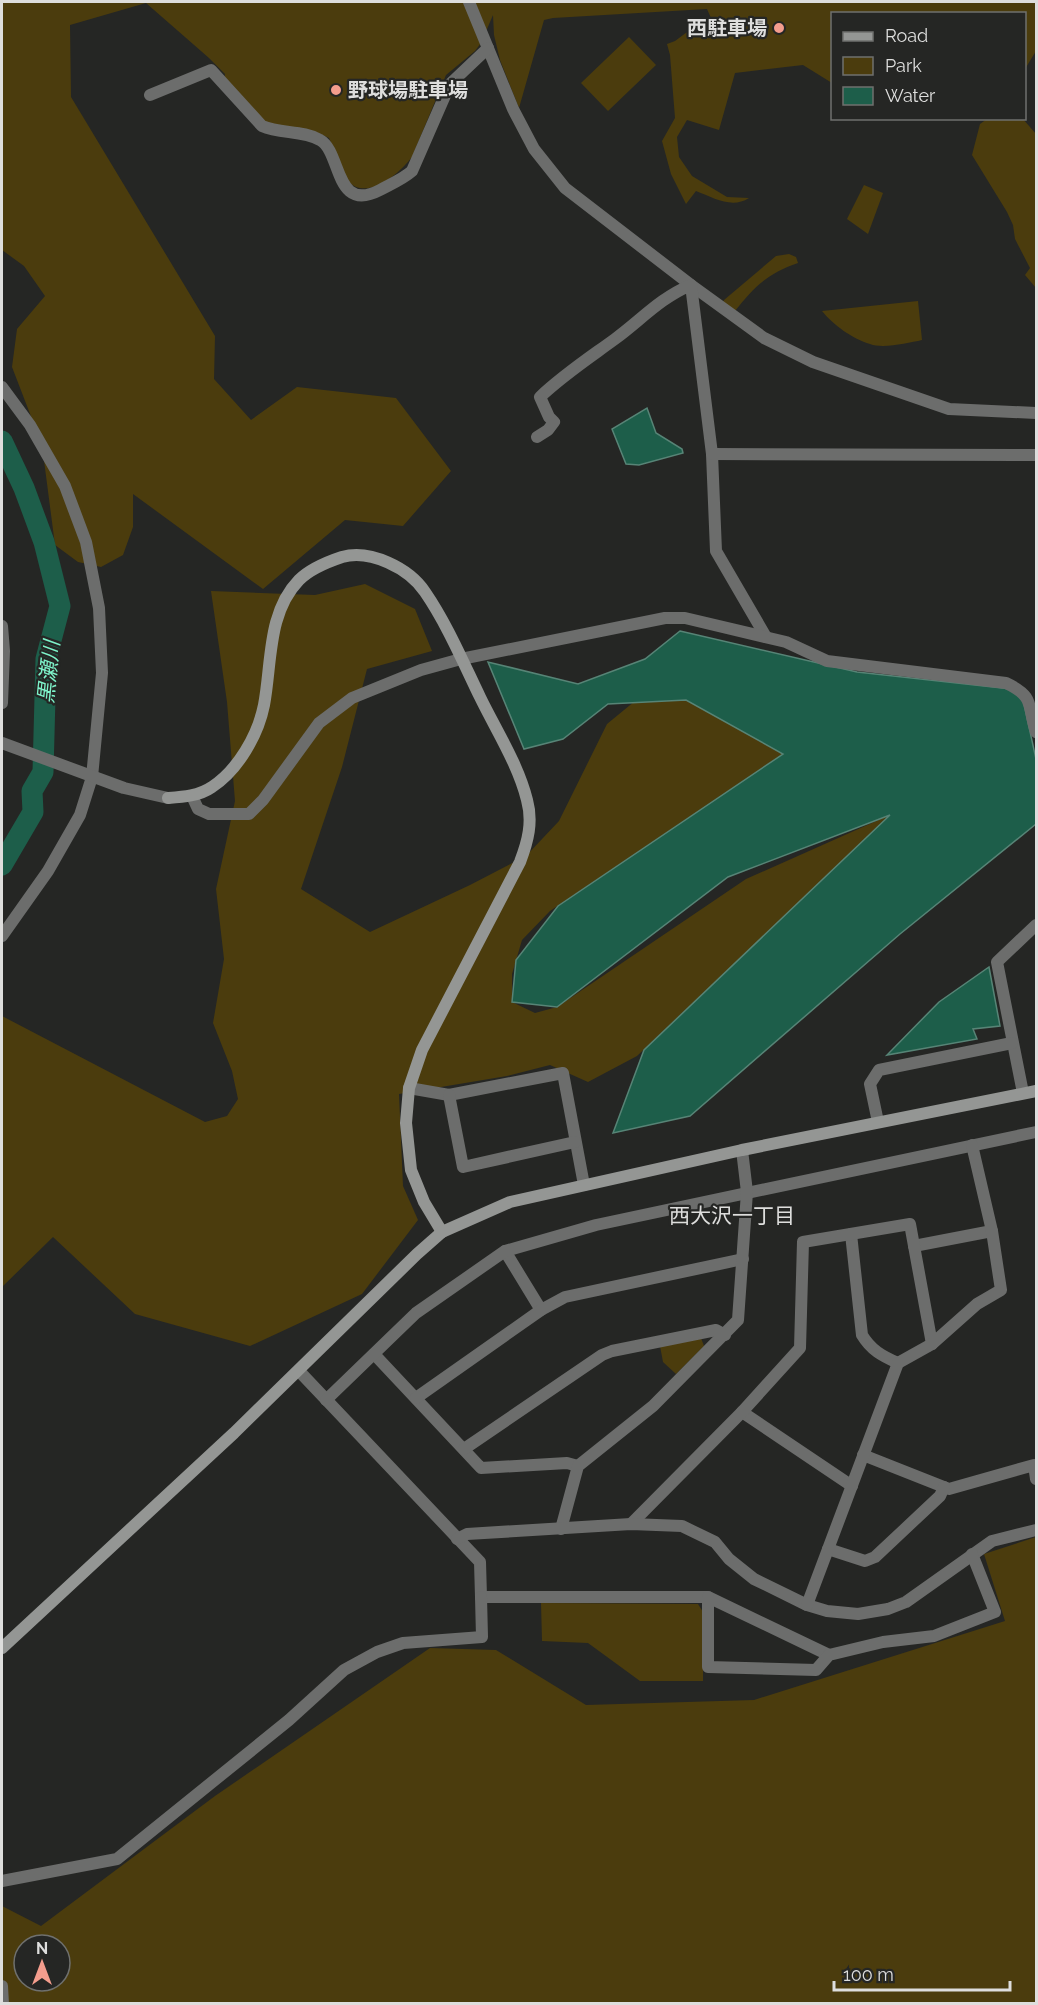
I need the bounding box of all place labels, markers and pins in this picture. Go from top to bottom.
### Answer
place label: 西駐車場 [687,16,767,40]
marker: 西駐車場 [772,21,786,35]
place label: 野球場駐車場 [348,78,468,102]
marker: 野球場駐車場 [329,83,343,97]

